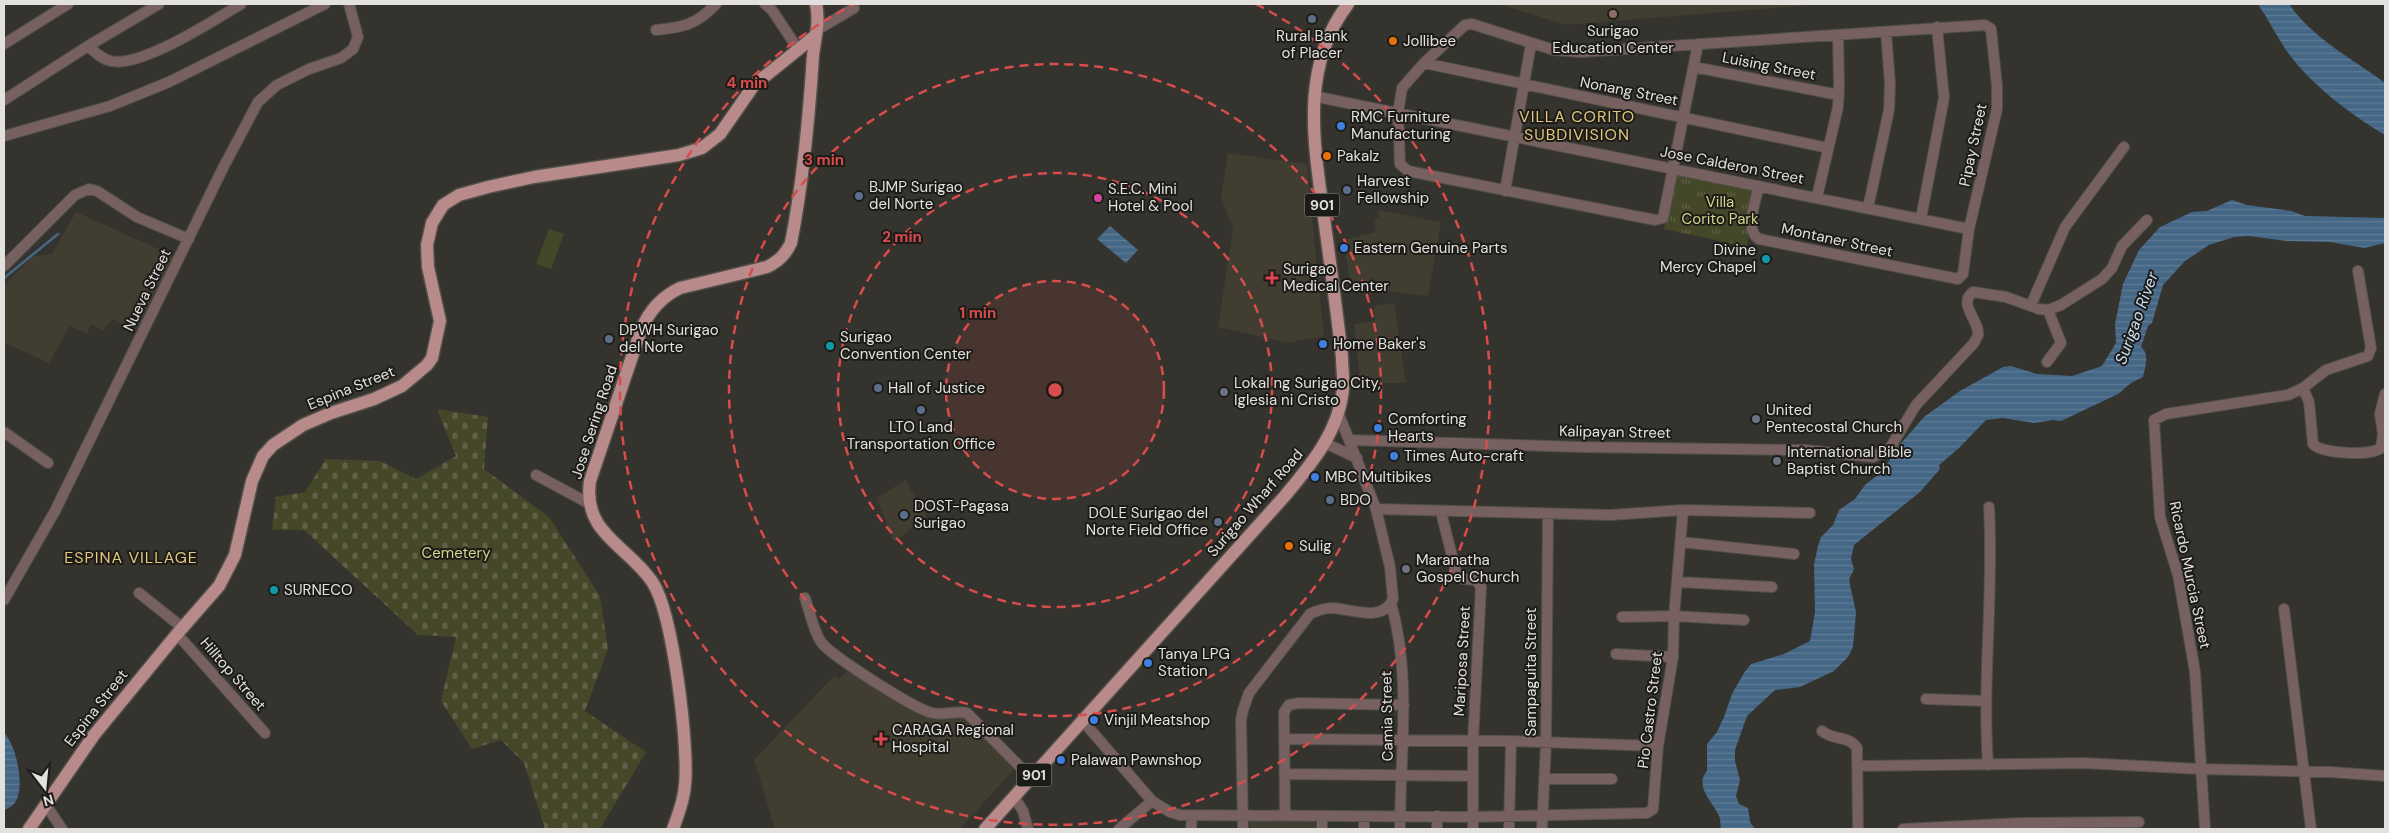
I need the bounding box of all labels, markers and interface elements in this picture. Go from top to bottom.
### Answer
marker: Surigao Education Center [1607,8,1619,20]
marker: Rural Bank of Placer [1306,13,1318,25]
place label: Surigao Education Center [1552,21,1674,58]
place label: Rural Bank of Placer [1276,26,1348,63]
place label: Jollibee [1403,31,1456,51]
marker: Jollibee [1387,35,1399,47]
street label: Luising Street [1721,47,1818,85]
street label: Nonang Street [1578,72,1680,110]
text: 4 min [727,73,767,93]
street label: Pipay Street [1954,101,1992,188]
district label: VILLA CORITO SUBDIVISION [1519,106,1635,145]
place label: RMC Furniture Manufacturing [1351,107,1451,144]
marker: RMC Furniture Manufacturing [1335,120,1347,132]
street label: Jose Calderon Street [1658,141,1806,189]
place label: Pakalz [1337,146,1380,166]
text: 3 min [804,150,844,170]
marker: Pakalz [1321,150,1333,162]
place label: Harvest Fellowship [1357,171,1429,208]
place label: BJMP Surigao del Norte [869,177,963,214]
place label: S.E.C. Mini Hotel & Pool [1108,179,1193,216]
marker: Harvest Fellowship [1341,184,1353,196]
marker: BJMP Surigao del Norte [853,190,865,202]
marker: S.E.C. Mini Hotel & Pool [1092,192,1104,204]
park label: Villa Corito Park [1682,192,1759,229]
road number: 901 [1304,194,1340,216]
street label: Montaner Street [1779,218,1895,262]
text: 2 min [882,227,922,247]
place label: Eastern Genuine Parts [1354,238,1507,258]
place label: Divine Mercy Chapel [1660,240,1756,277]
marker: Eastern Genuine Parts [1338,242,1350,254]
street label: Nueva Street [118,245,176,335]
marker: Divine Mercy Chapel [1760,253,1772,265]
place label: Surigao Medical Center [1283,259,1389,296]
water label: Surigao River [2110,268,2163,367]
marker: Surigao Medical Center [1265,271,1279,285]
text: 1 min [960,303,996,323]
place label: DPWH Surigao del Norte [619,320,719,357]
place label: Surigao Convention Center [840,327,972,364]
marker: DPWH Surigao del Norte [603,333,615,345]
place label: Home Baker's [1333,334,1426,354]
marker: Home Baker's [1317,338,1329,350]
marker: Surigao Convention Center [824,340,836,352]
street label: Espina Street [304,361,398,415]
street label: Jose Sering Road [566,362,622,482]
place label: Lokal ng Surigao City, Iglesia ni Cristo [1234,373,1381,410]
place label: Hall of Justice [888,378,985,398]
centre of rings [1046,381,1064,399]
marker: Hall of Justice [872,382,884,394]
marker: Lokal ng Surigao City, Iglesia ni Cristo [1218,386,1230,398]
place label: United Pentecostal Church [1766,400,1902,437]
marker: LTO Land Transportation Office [915,404,927,416]
place label: Comforting Hearts [1388,409,1467,446]
marker: United Pentecostal Church [1750,413,1762,425]
place label: LTO Land Transportation Office [847,417,995,454]
street label: Kalipayan Street [1559,421,1671,443]
marker: Comforting Hearts [1372,422,1384,434]
place label: International Bible Baptist Church [1787,442,1912,479]
street label: Surigao Wharf Road [1203,445,1307,561]
place label: Times Auto-craft [1404,446,1524,466]
marker: Times Auto-craft [1388,450,1400,462]
marker: International Bible Baptist Church [1771,455,1783,467]
place label: MBC Multibikes [1325,467,1432,487]
marker: MBC Multibikes [1309,471,1321,483]
place label: BDO [1340,490,1371,510]
marker: BDO [1324,494,1336,506]
place label: DOST-Pagasa Surigao [914,496,1009,533]
street label: Ricardo Murcia Street [2165,499,2215,651]
place label: DOLE Surigao del Norte Field Office [1086,503,1208,540]
marker: DOST-Pagasa Surigao [898,509,910,521]
marker: DOLE Surigao del Norte Field Office [1212,516,1224,528]
place label: Sulig [1299,536,1332,556]
marker: Sulig [1283,540,1295,552]
park label: Cemetery [422,543,491,563]
district label: ESPINA VILLAGE [64,547,198,568]
place label: Maranatha Gospel Church [1416,550,1520,587]
marker: Maranatha Gospel Church [1400,563,1412,575]
place label: SURNECO [284,580,353,600]
marker: SURNECO [268,584,280,596]
street label: Mariposa Street [1449,605,1475,717]
street label: Sampaguita Street [1521,607,1541,736]
street label: Hilltop Street [196,633,270,715]
place label: Tanya LPG Station [1158,644,1230,681]
street label: Pio Castro Street [1633,650,1667,770]
marker: Tanya LPG Station [1142,657,1154,669]
street label: Espina Street [60,665,132,751]
street label: Camia Street [1376,670,1398,761]
place label: Vinjil Meatshop [1104,710,1210,730]
marker: Vinjil Meatshop [1088,714,1100,726]
place label: CARAGA Regional Hospital [892,720,1014,757]
marker: CARAGA Regional Hospital [874,732,888,746]
place label: Palawan Pawnshop [1071,750,1202,770]
marker: Palawan Pawnshop [1055,754,1067,766]
north arrow [20,763,70,813]
road number: 901 [1016,764,1052,786]
text: N [41,790,56,811]

